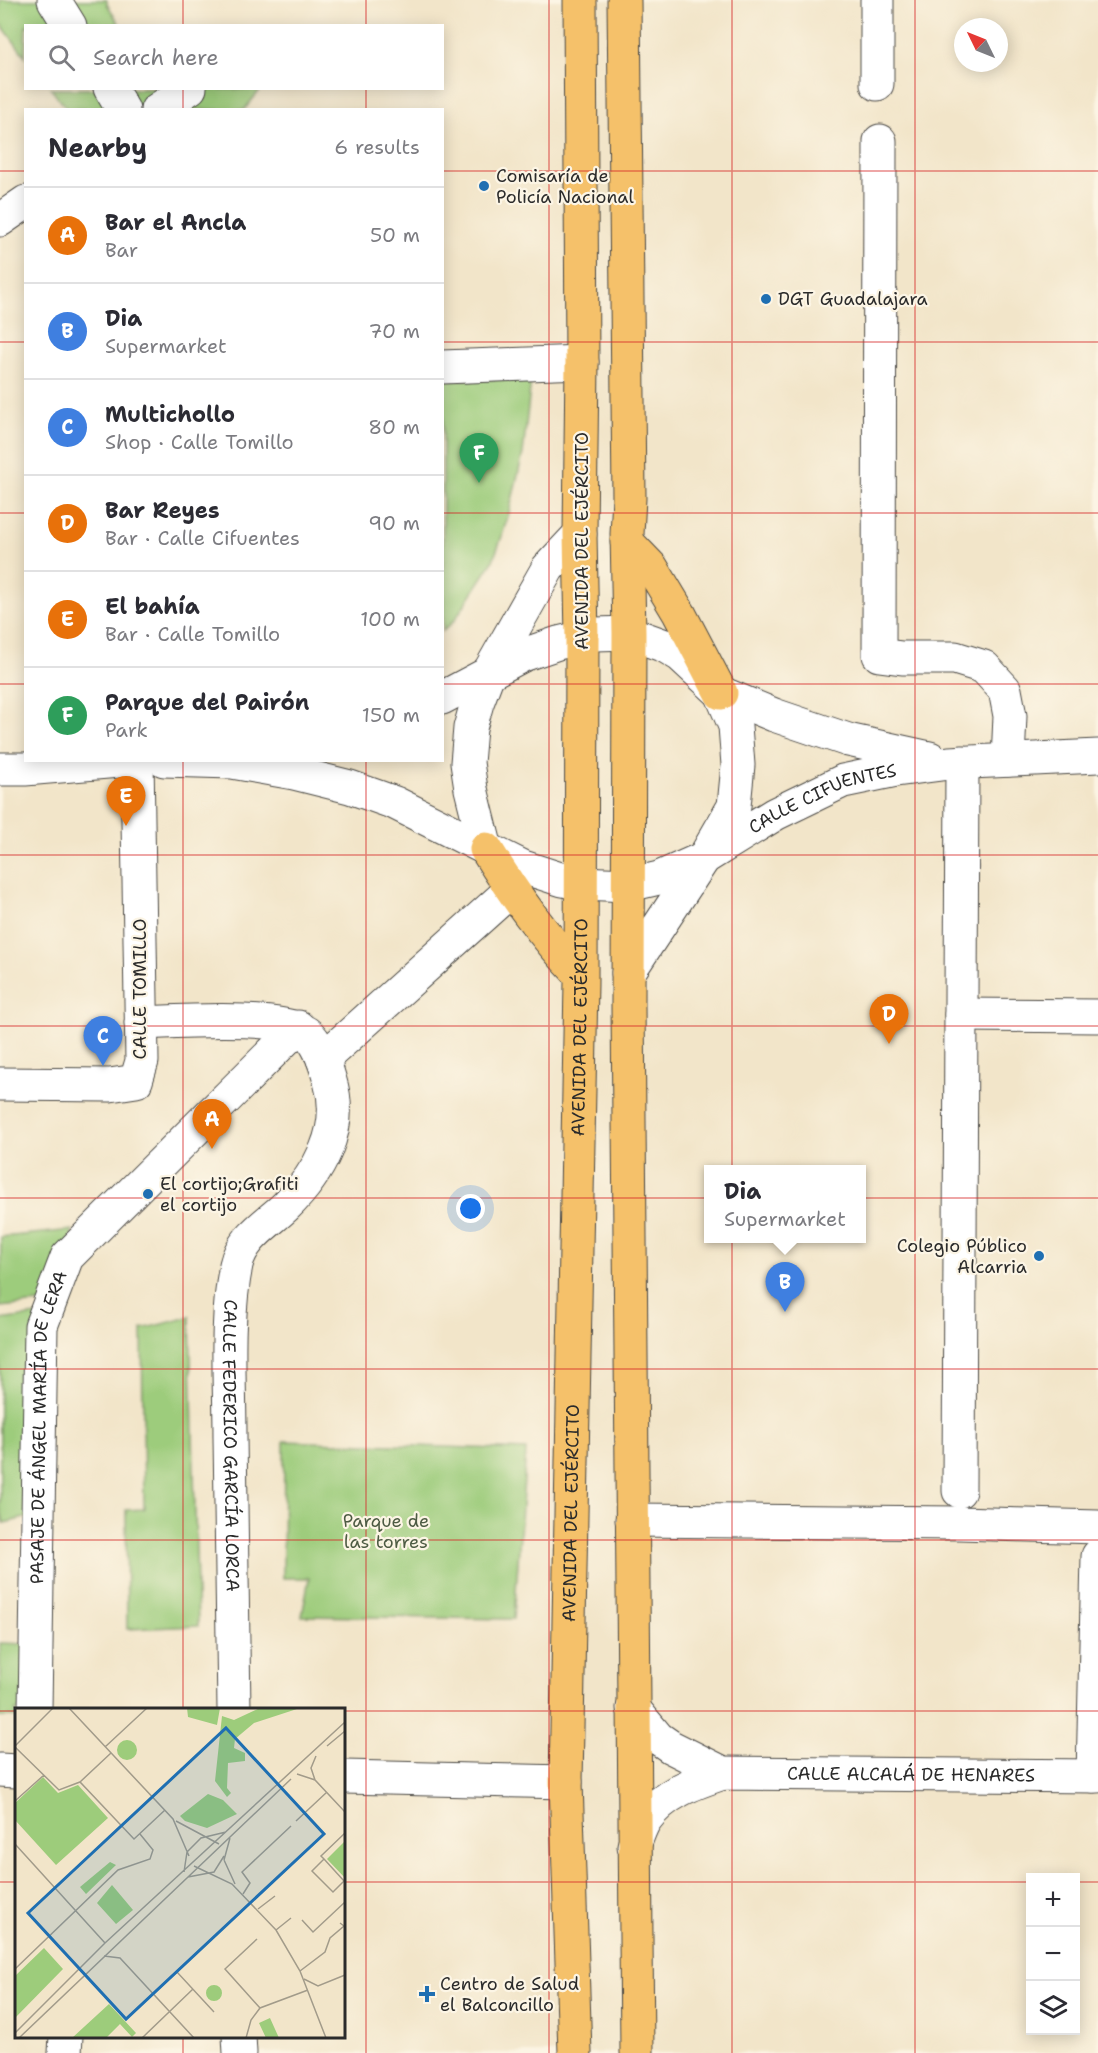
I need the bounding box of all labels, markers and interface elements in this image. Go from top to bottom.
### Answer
north arrow [954,18,1008,72]
search box [24,24,444,90]
icon: search [45,41,78,74]
text: Search here [93,43,219,72]
text: Nearby [48,130,147,165]
text: 6 results [334,134,420,160]
place label: Comisaría de Policía Nacional [496,164,635,209]
marker: Comisaría de Policía Nacional [477,179,491,193]
text: Bar el Ancla [105,208,246,237]
text: A [60,222,75,248]
text: 50 m [370,222,420,248]
text: Bar [105,237,138,263]
place label: DGT Guadalajara [778,287,928,311]
marker: DGT Guadalajara [759,292,773,306]
text: Dia [105,304,142,333]
text: B [61,318,74,344]
text: 70 m [368,318,420,344]
text: Supermarket [105,333,227,359]
text: Multichollo [105,400,235,429]
text: C [61,414,74,440]
text: 80 m [368,414,420,440]
text: Shop · Calle Tomillo [105,429,294,455]
street label: AVENIDA DEL EJÉRCITO [570,432,594,650]
pin: F [460,434,498,483]
text: Bar Reyes [105,496,220,525]
text: D [60,510,75,536]
text: 90 m [368,510,420,536]
text: Bar · Calle Cifuentes [105,525,300,551]
text: El bahía [105,592,200,621]
text: E [61,606,74,632]
text: 100 m [360,606,420,632]
text: Bar · Calle Tomillo [105,621,280,647]
text: Parque del Pairón [105,688,309,717]
text: F [62,702,73,728]
text: 150 m [362,702,420,728]
text: Park [105,717,148,743]
street label: CALLE CIFUENTES [744,758,899,839]
pin: E [106,776,146,826]
street label: AVENIDA DEL EJÉRCITO [566,918,593,1137]
street label: CALLE TOMILLO [128,919,152,1059]
pin: D [870,994,908,1044]
pin: C [84,1016,122,1066]
pin: A [192,1100,232,1149]
popup [704,1165,866,1243]
place label: El cortijo;Grafiti el cortijo [160,1172,299,1217]
text: Dia [724,1177,761,1206]
marker: El cortijo;Grafiti el cortijo [141,1187,155,1201]
your location [456,1194,485,1223]
text: Supermarket [724,1206,846,1232]
place label: Colegio Público Alcarria [897,1234,1027,1279]
marker: Colegio Público Alcarria [1032,1249,1046,1263]
pin: B [766,1262,804,1312]
street label: PASAJE DE ÁNGEL MARÍA DE LERA [25,1267,73,1584]
street label: CALLE FEDERICO GARCÍA LORCA [217,1298,245,1592]
street label: AVENIDA DEL EJÉRCITO [557,1404,585,1622]
park label: Parque de las torres [343,1509,429,1554]
inset map [15,1708,345,2038]
street label: CALLE ALCALÁ DE HENARES [787,1762,1035,1787]
map controls [1026,1873,1080,2035]
button: + [1026,1873,1080,1927]
button: − [1026,1927,1080,1981]
place label: Centro de Salud el Balconcillo [440,1972,579,2017]
button: layers [1026,1981,1080,2035]
marker: Centro de Salud el Balconcillo [418,1985,436,2003]

